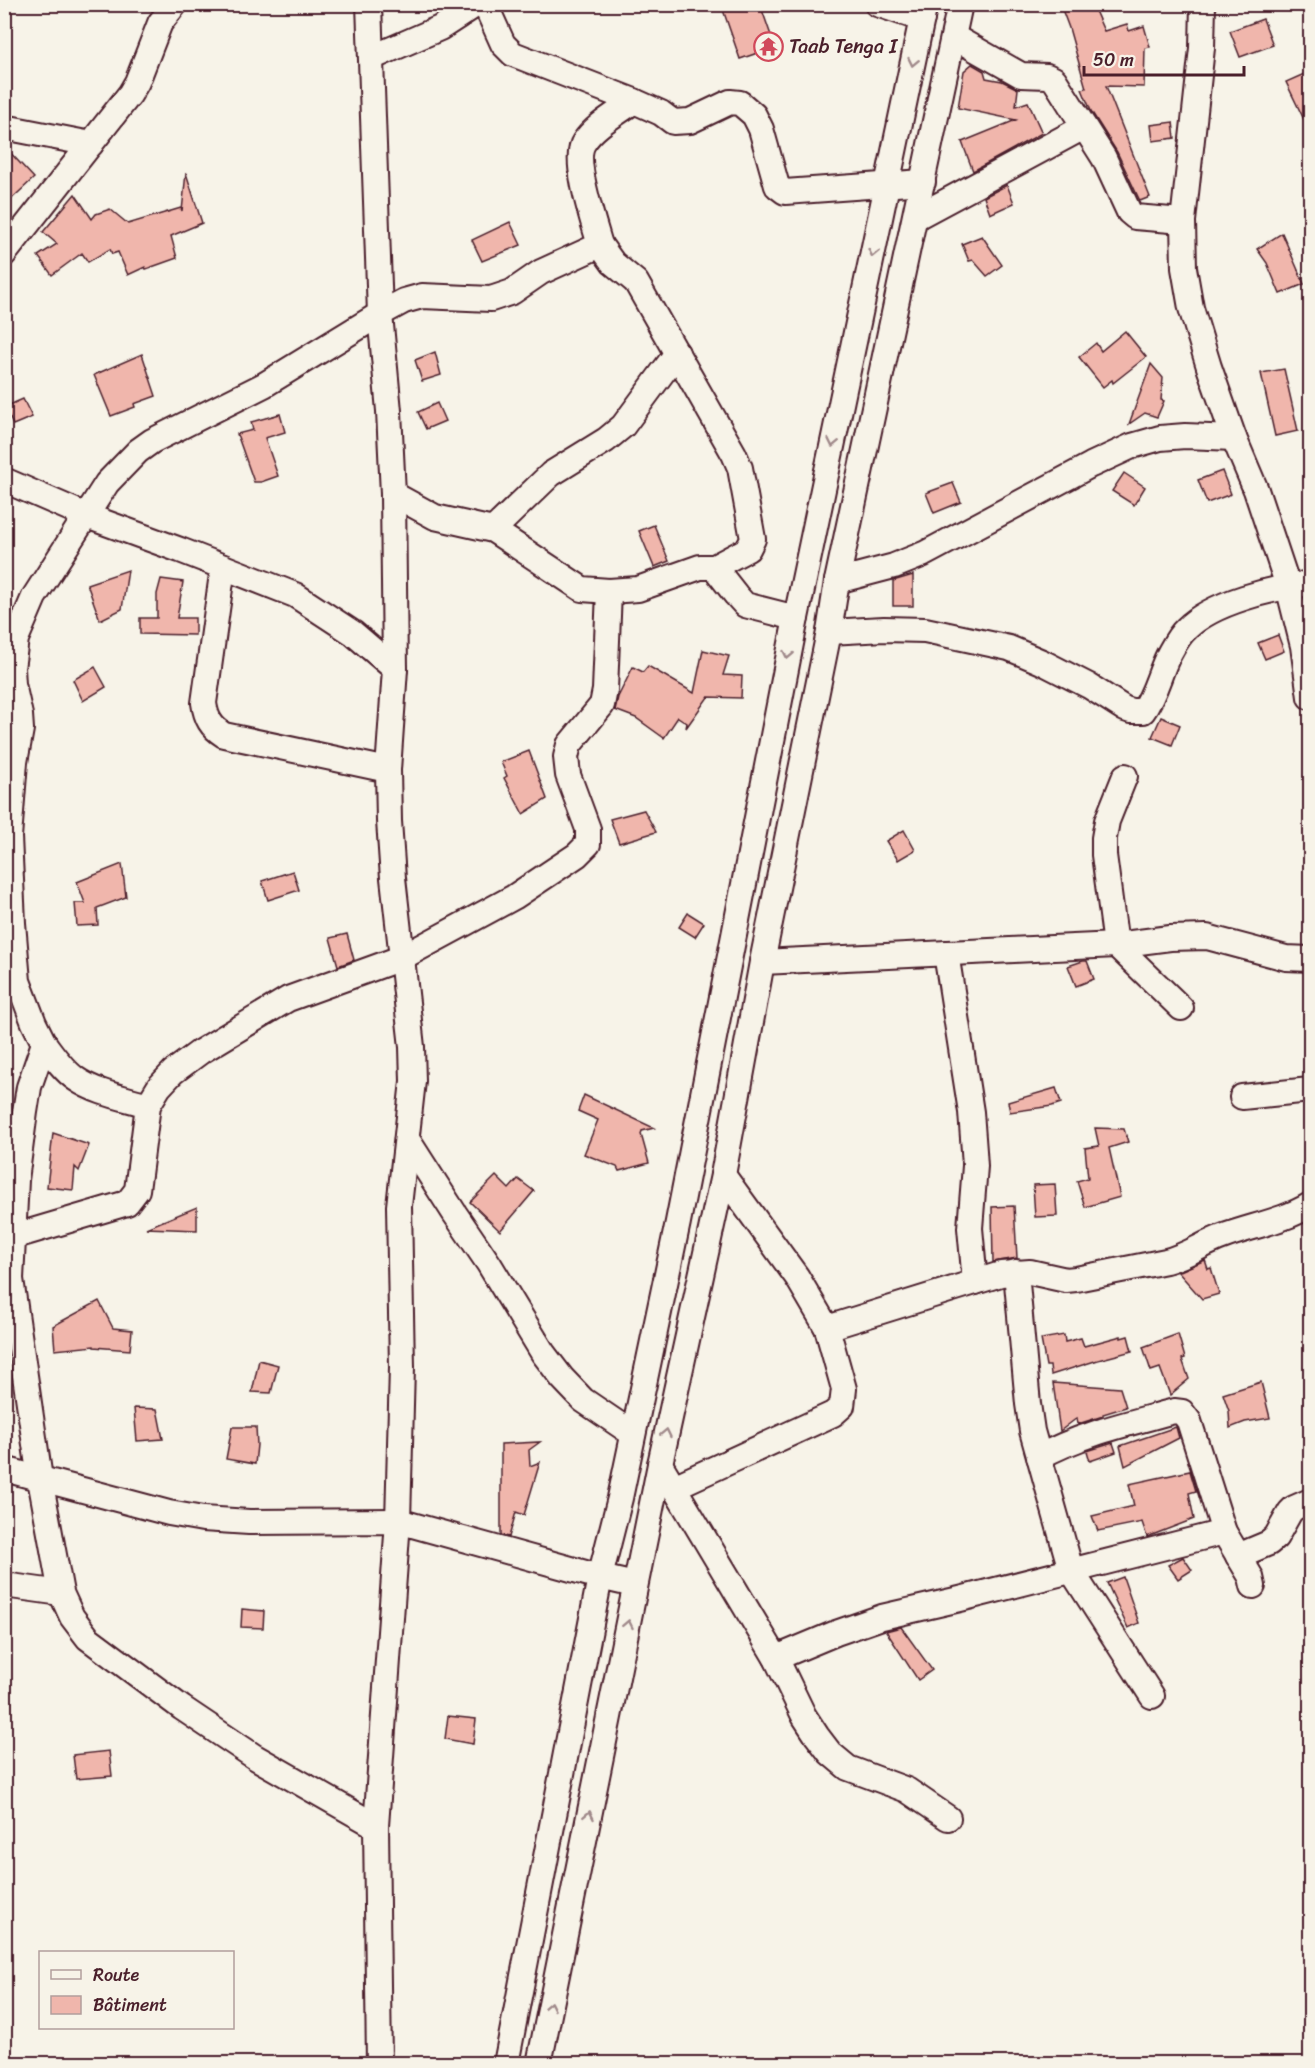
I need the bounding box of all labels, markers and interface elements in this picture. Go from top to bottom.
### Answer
place label: Taab Tenga I [789,29,898,64]
temple icon: Taab Tenga I [752,30,784,62]
scale bar [1084,39,1244,77]
text: 50 m [1093,44,1134,76]
one-way arrow [907,57,920,67]
one-way arrow [867,247,880,257]
one-way arrow [827,438,840,448]
one-way arrow [782,649,795,659]
one-way arrow [659,1428,672,1438]
one-way arrow [621,1619,634,1629]
one-way arrow [582,1810,595,1820]
legend [39,1951,234,2029]
text: Route [93,1959,140,1991]
text: Bâtiment [93,1989,167,2021]
one-way arrow [543,2001,556,2011]

